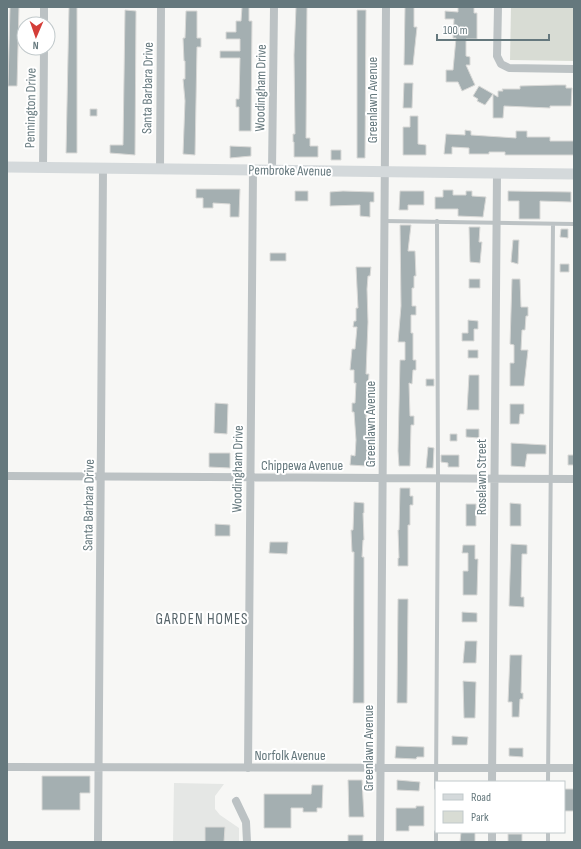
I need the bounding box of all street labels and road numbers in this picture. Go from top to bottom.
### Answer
street label: Santa Barbara Drive [138,42,157,134]
street label: Woodingham Drive [251,44,270,132]
street label: Greenlawn Avenue [364,57,381,143]
street label: Pennington Drive [21,68,40,148]
street label: Pembroke Avenue [248,161,332,180]
street label: Greenlawn Avenue [362,381,379,467]
street label: Woodingham Drive [228,425,247,513]
street label: Roselawn Street [473,439,490,515]
street label: Chippewa Avenue [261,457,343,474]
street label: Santa Barbara Drive [79,459,98,551]
street label: Greenlawn Avenue [360,705,377,791]
street label: Norfolk Avenue [254,747,326,764]

